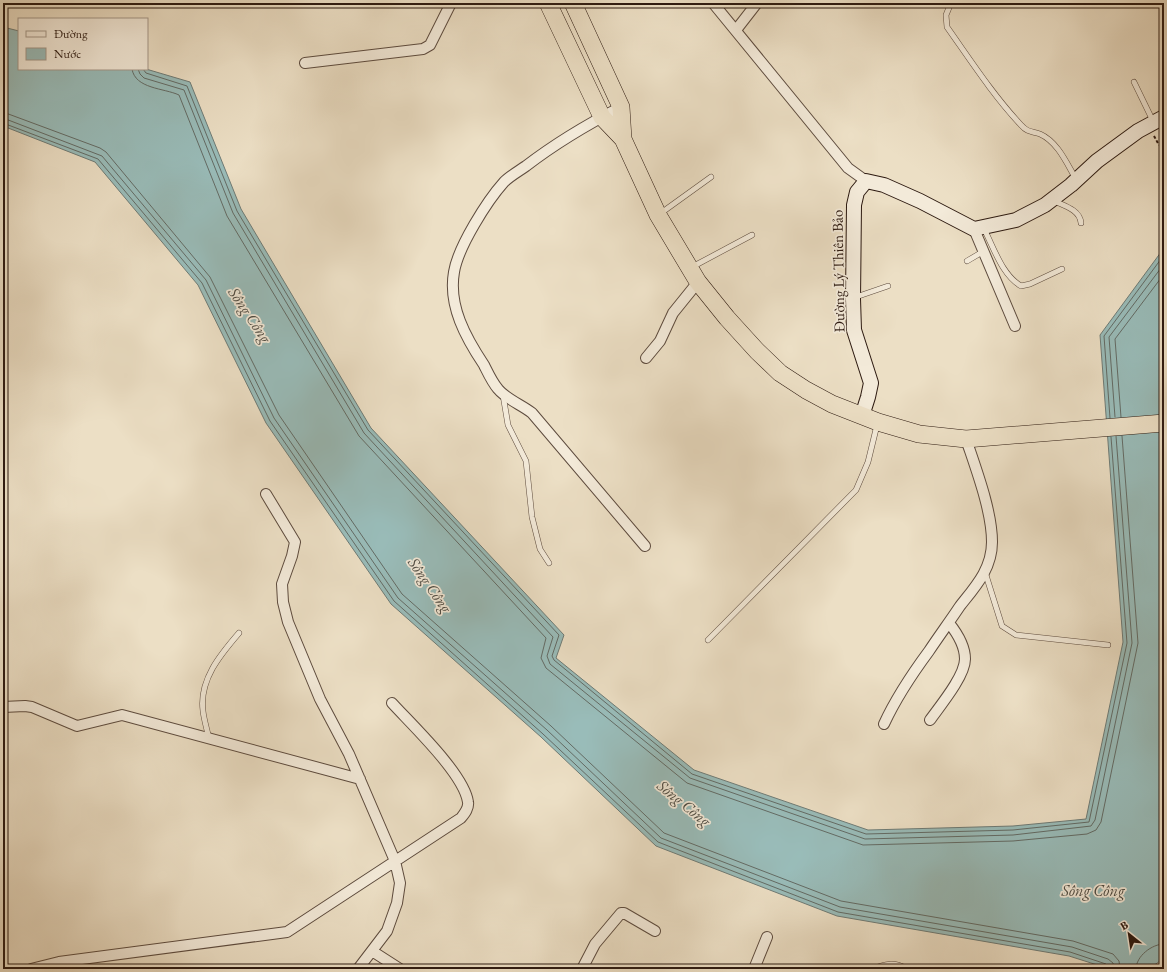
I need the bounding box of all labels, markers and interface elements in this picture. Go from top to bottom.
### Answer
legend [18,18,148,70]
text: Đường [54,26,88,42]
text: Nước [54,46,81,62]
street label: Đường Lý Thiên Bảo [827,209,849,333]
water label: Sông Công [223,282,277,348]
water label: Sông Công [403,552,457,618]
water label: Sông Công [652,774,716,832]
water label: Sông Công [1060,880,1126,901]
north arrow [1109,914,1149,954]
text: B [1118,918,1131,933]

